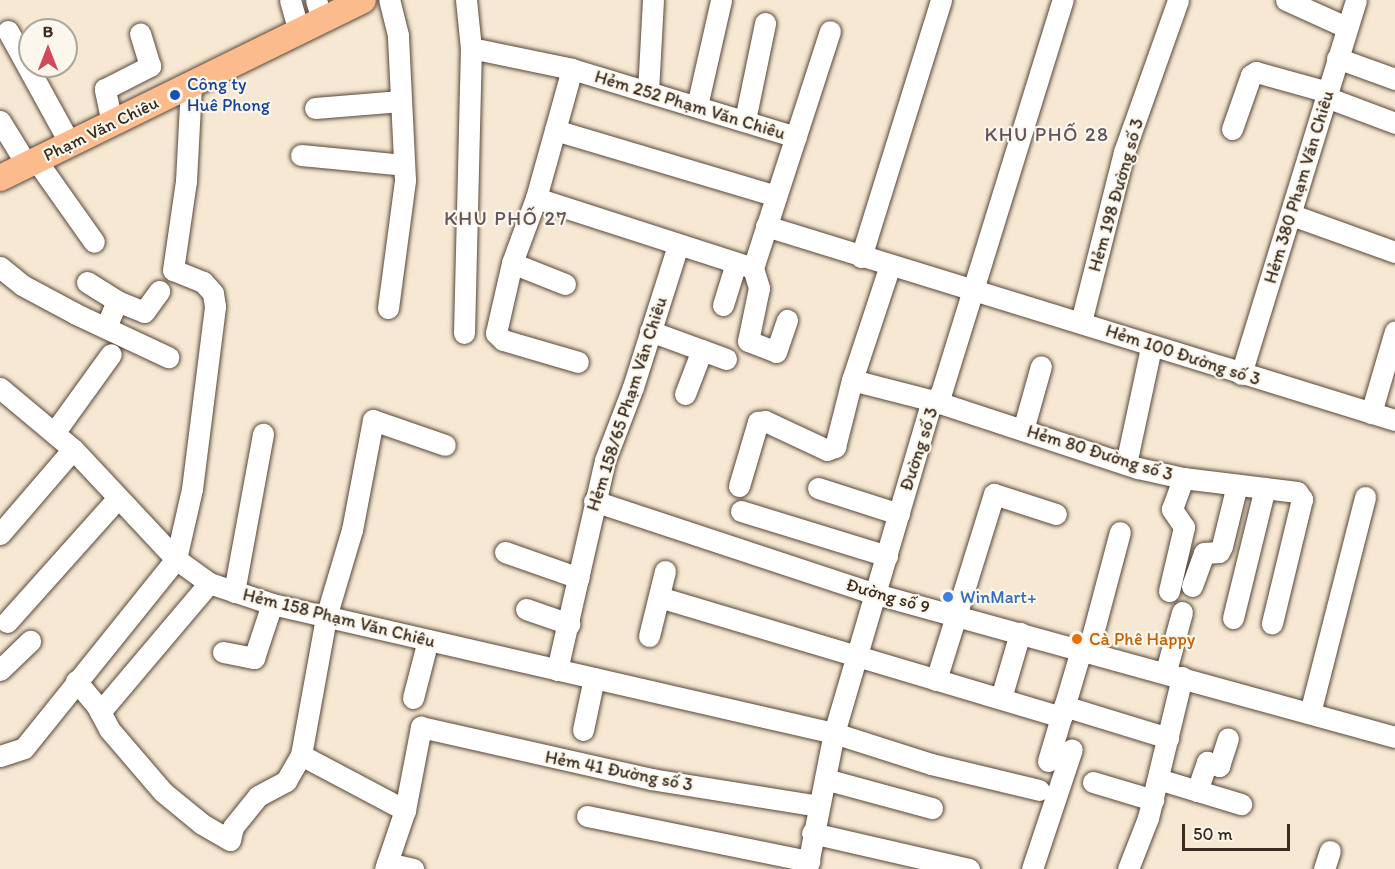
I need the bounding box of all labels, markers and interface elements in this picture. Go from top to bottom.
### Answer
north arrow [18,18,78,78]
text: B [43,22,53,41]
street label: Hẻm 252 Phạm Văn Chiêu [592,66,788,144]
place label: Công ty Huê Phong [187,74,270,116]
marker: Công ty Huê Phong [168,88,182,102]
street label: Hẻm 380 Phạm Văn Chiêu [1259,88,1339,286]
street label: Phạm Văn Chiêu [40,92,162,166]
street label: Hẻm 198 Đường số 3 [1084,116,1148,274]
district label: KHU PHỐ 28 [984,122,1110,146]
district label: KHU PHỐ 27 [444,206,568,230]
street label: Hẻm 158/65 Phạm Văn Chiêu [582,294,672,514]
street label: Hẻm 100 Đường số 3 [1103,320,1263,390]
street label: Đường số 3 [895,405,943,493]
street label: Hẻm 80 Đường số 3 [1024,420,1176,486]
street label: Đường số 9 [844,574,932,618]
street label: Hẻm 158 Phạm Văn Chiêu [240,584,438,652]
place label: WinMart+ [960,586,1037,608]
marker: WinMart+ [941,590,955,604]
place label: Cà Phê Happy [1089,628,1195,650]
marker: Cà Phê Happy [1070,632,1084,646]
street label: Hẻm 41 Đường số 3 [543,746,695,796]
scale bar [1185,812,1293,850]
text: 50 m [1193,823,1233,845]

